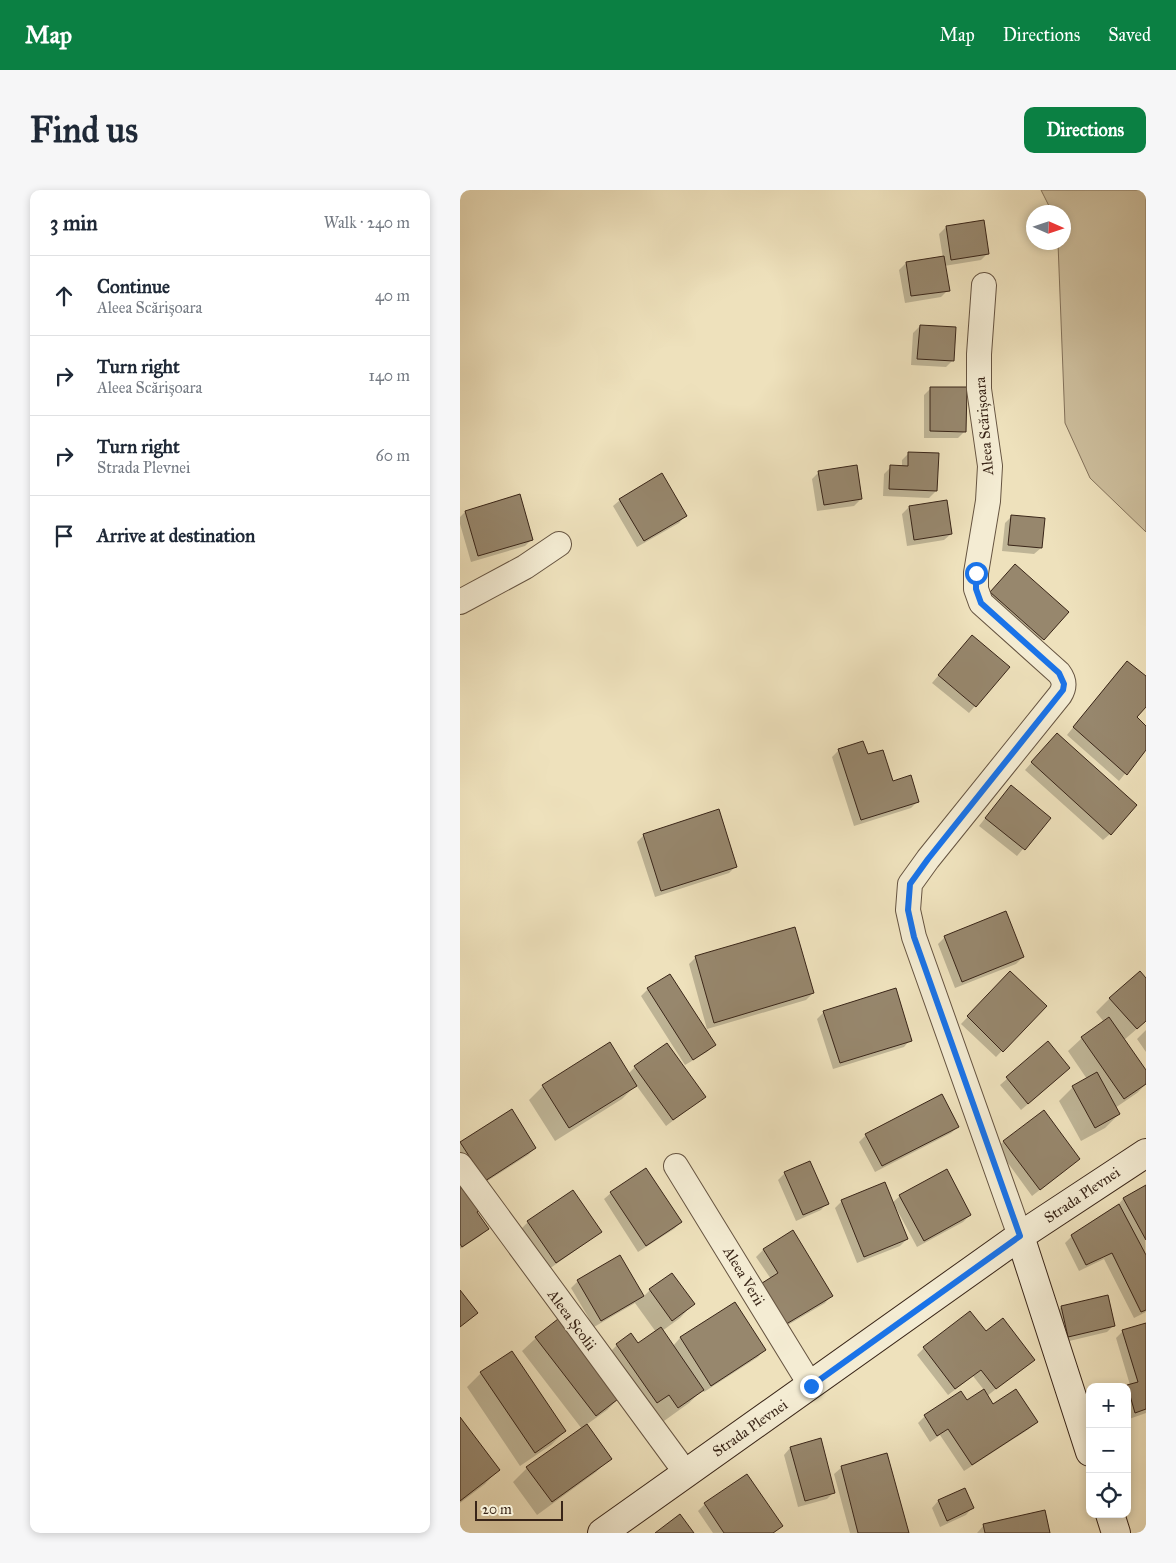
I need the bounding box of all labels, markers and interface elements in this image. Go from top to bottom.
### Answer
text: Map [25,20,72,50]
text: Map [939,24,975,46]
text: Directions [1003,24,1080,46]
text: Saved [1108,24,1151,46]
button: Directions [1024,107,1146,153]
text: Find us [30,109,138,152]
north arrow [1026,205,1071,250]
text: 3 min [50,210,98,236]
text: Walk · 240 m [324,213,410,232]
text: Continue [97,275,170,298]
icon: ahead [50,282,78,310]
text: 40 m [375,286,410,305]
text: Aleea Scărișoara [97,298,202,317]
text: Turn right [97,355,180,378]
icon: right [50,362,78,390]
text: 140 m [369,366,410,385]
street label: Aleea Scărișoara [971,375,997,477]
text: Aleea Scărișoara [97,378,202,397]
text: Turn right [97,435,180,458]
icon: right [50,442,78,470]
text: 60 m [376,446,410,465]
text: Strada Plevnei [97,458,190,477]
icon: arrive [50,522,78,550]
text: Arrive at destination [97,524,255,547]
route start [965,562,988,585]
street label: Strada Plevnei [1041,1163,1123,1227]
street label: Aleea Verii [719,1242,769,1309]
street label: Aleea Școlii [543,1285,600,1354]
route end [800,1375,823,1398]
map controls [1086,1383,1131,1518]
button: + [1086,1383,1131,1428]
street label: Strada Plevnei [709,1396,791,1460]
button: − [1086,1428,1131,1473]
button: locate [1086,1473,1131,1518]
scale bar [475,1498,562,1521]
text: 20 m [482,1501,512,1518]

